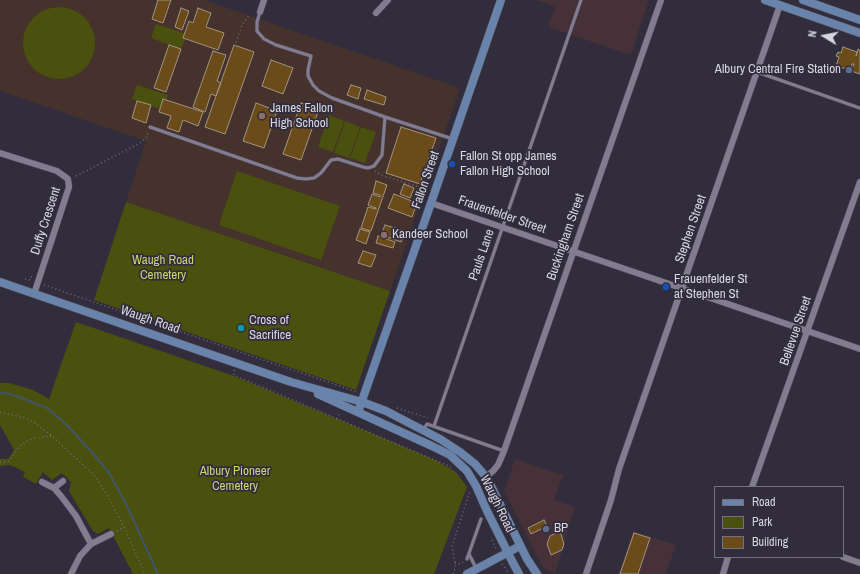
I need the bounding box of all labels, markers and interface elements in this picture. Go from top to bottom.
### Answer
north arrow [804,16,844,56]
text: N [805,30,820,38]
place label: Albury Central Fire Station [715,62,841,78]
marker: Albury Central Fire Station [844,65,854,75]
place label: James Fallon High School [270,101,333,132]
marker: James Fallon High School [257,111,267,121]
street label: Fallon Street [409,149,443,211]
place label: Fallon St opp James Fallon High School [460,149,557,180]
marker: Fallon St opp James Fallon High School [447,159,457,169]
street label: Duffy Crescent [28,185,64,257]
street label: Buckingham Street [544,192,588,282]
street label: Frauenfelder Street [456,193,548,237]
street label: Stephen Street [672,193,710,265]
place label: Kandeer School [392,227,468,243]
street label: Pauls Lane [466,227,498,283]
marker: Kandeer School [379,230,389,240]
park label: Waugh Road Cemetery [132,253,194,284]
place label: Frauenfelder St at Stephen St [674,272,747,303]
marker: Frauenfelder St at Stephen St [661,282,671,292]
street label: Bellevue Street [777,294,815,368]
street label: Waugh Road [118,303,182,337]
place label: Cross of Sacrifice [249,313,291,344]
marker: Cross of Sacrifice [236,323,246,333]
park label: Albury Pioneer Cemetery [200,464,270,495]
street label: Waugh Road [476,473,518,535]
legend [714,486,844,558]
text: Road [752,494,776,510]
text: Park [752,514,772,530]
place label: BP [554,521,568,537]
marker: BP [541,524,551,534]
text: Building [752,534,788,550]

